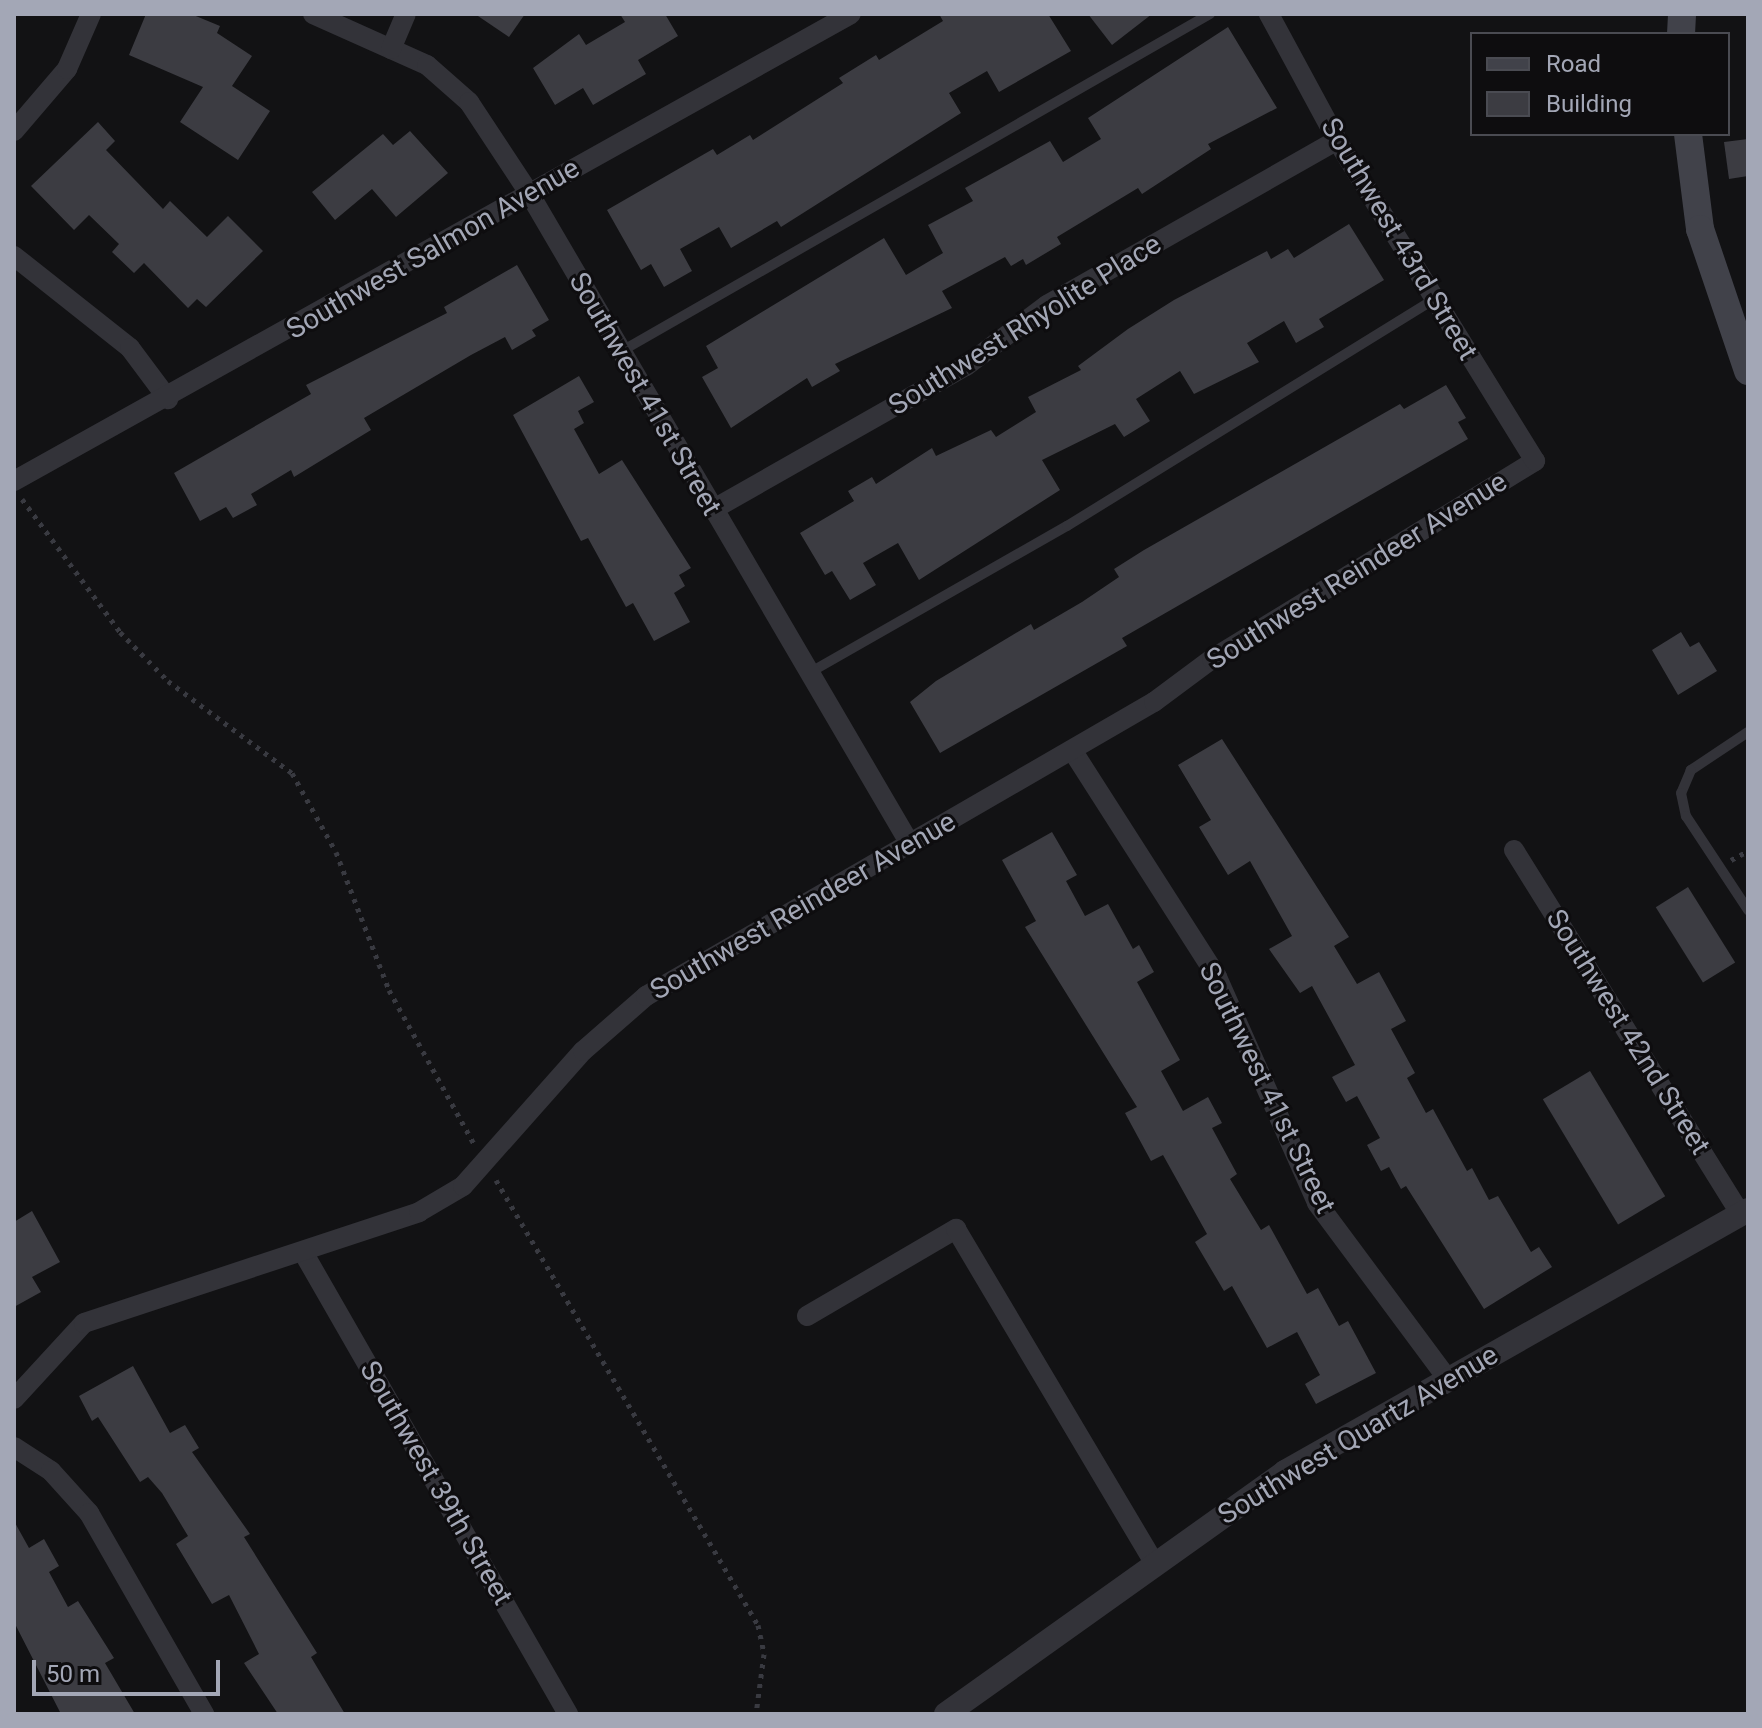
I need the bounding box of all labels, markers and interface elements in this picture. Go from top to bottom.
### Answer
legend [1470,32,1730,136]
text: Road [1546,50,1601,78]
text: Building [1546,90,1632,118]
street label: Southwest 43rd Street [1313,112,1485,366]
street label: Southwest Salmon Avenue [281,151,585,347]
street label: Southwest Rhyolite Place [883,227,1167,423]
street label: Southwest 41st Street [562,267,728,521]
street label: Southwest Reindeer Avenue [1201,465,1513,677]
street label: Southwest Reindeer Avenue [644,805,962,1007]
street label: Southwest 42nd Street [1539,903,1717,1161]
street label: Southwest 41st Street [1192,957,1342,1219]
street label: Southwest Quartz Avenue [1212,1338,1504,1532]
street label: Southwest 39th Street [352,1355,520,1611]
scale bar [36,1644,224,1694]
text: 50 m [46,1660,100,1688]

